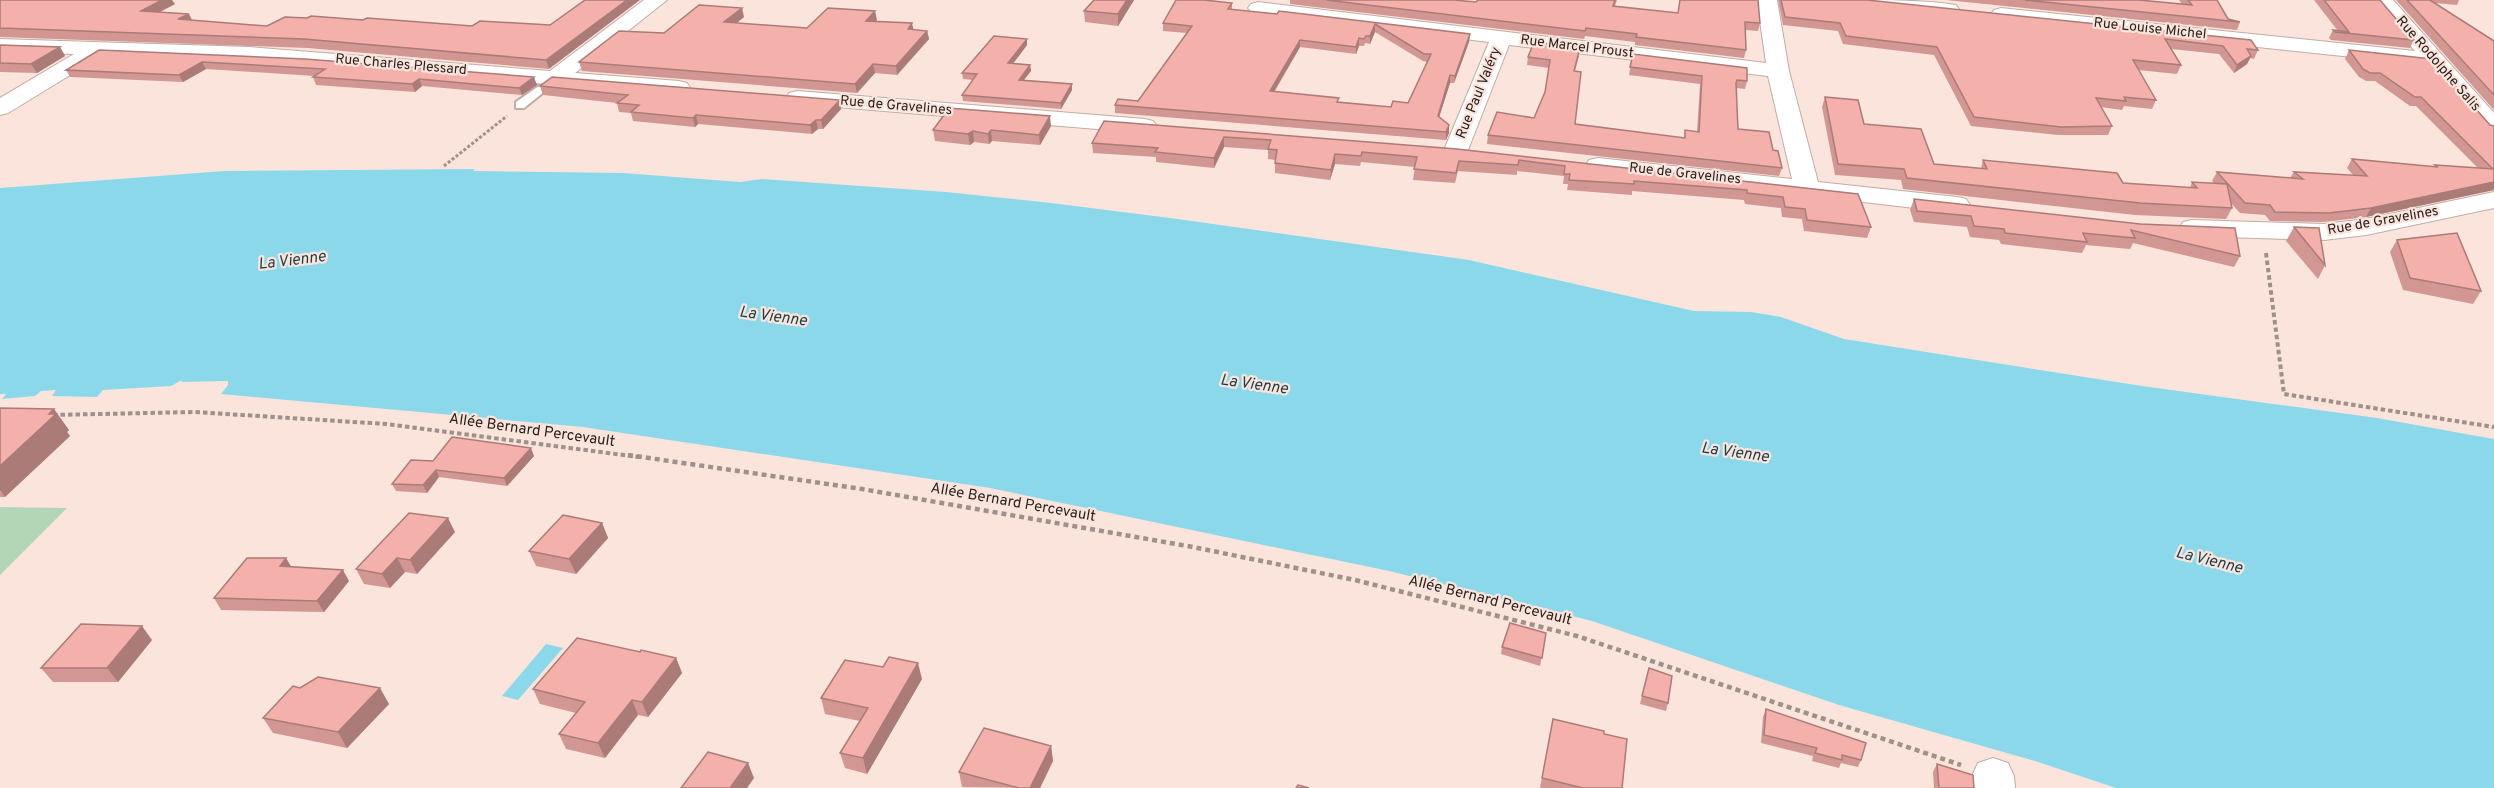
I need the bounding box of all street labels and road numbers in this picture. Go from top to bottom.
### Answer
street label: Rue Rodolphe Salis [2392,13,2484,115]
street label: Rue Louise Michel [2093,15,2207,43]
street label: Rue Marcel Proust [1519,32,1635,62]
street label: Rue Paul Valéry [1453,45,1505,141]
street label: Rue Charles Plessard [335,51,467,79]
street label: Rue de Gravelines [839,93,953,119]
street label: Rue de Gravelines [1628,160,1742,188]
street label: Rue de Gravelines [2326,203,2440,239]
street label: Allée Bernard Percevault [448,410,616,452]
street label: Allée Bernard Percevault [929,479,1097,527]
street label: Allée Bernard Percevault [1406,572,1574,630]

